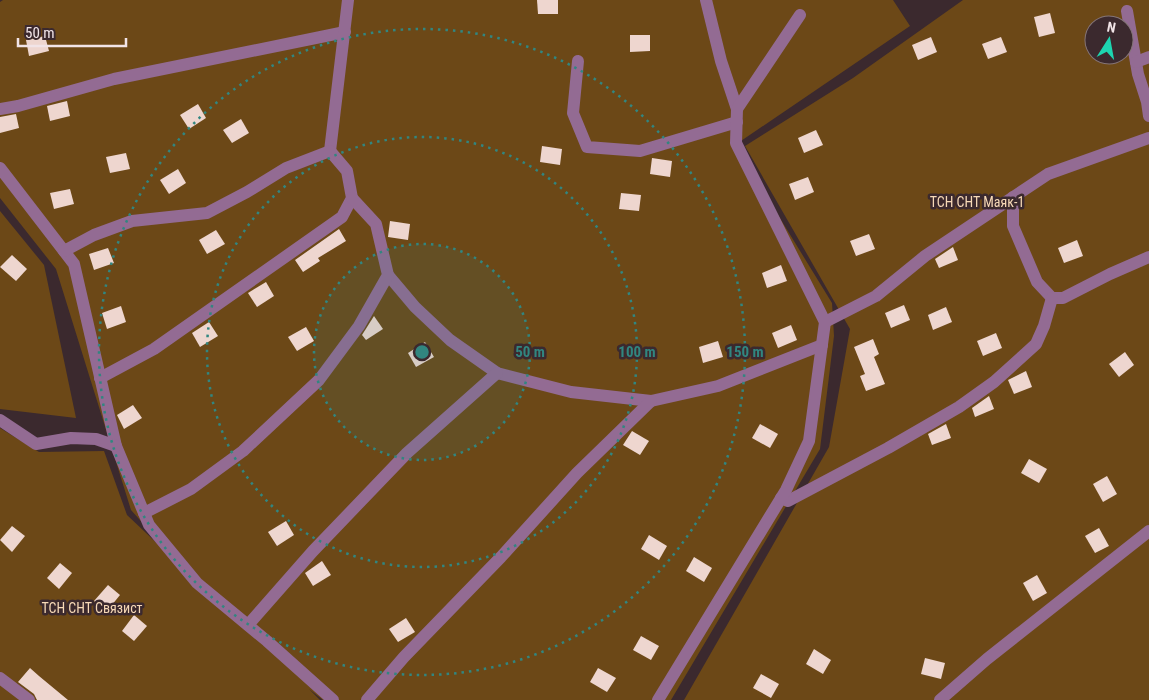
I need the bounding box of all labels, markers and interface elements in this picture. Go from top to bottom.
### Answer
scale bar [18,15,125,47]
north arrow [1084,15,1134,65]
text: N [1106,19,1117,36]
text: 50 m [25,24,55,42]
park label: ТСН СНТ Маяк-1 [930,194,1024,210]
centre of rings [413,343,431,361]
text: 50 m [515,343,545,361]
text: 100 m [618,343,656,361]
text: 150 m [726,343,764,361]
park label: ТСН СНТ Связист [41,600,143,616]

